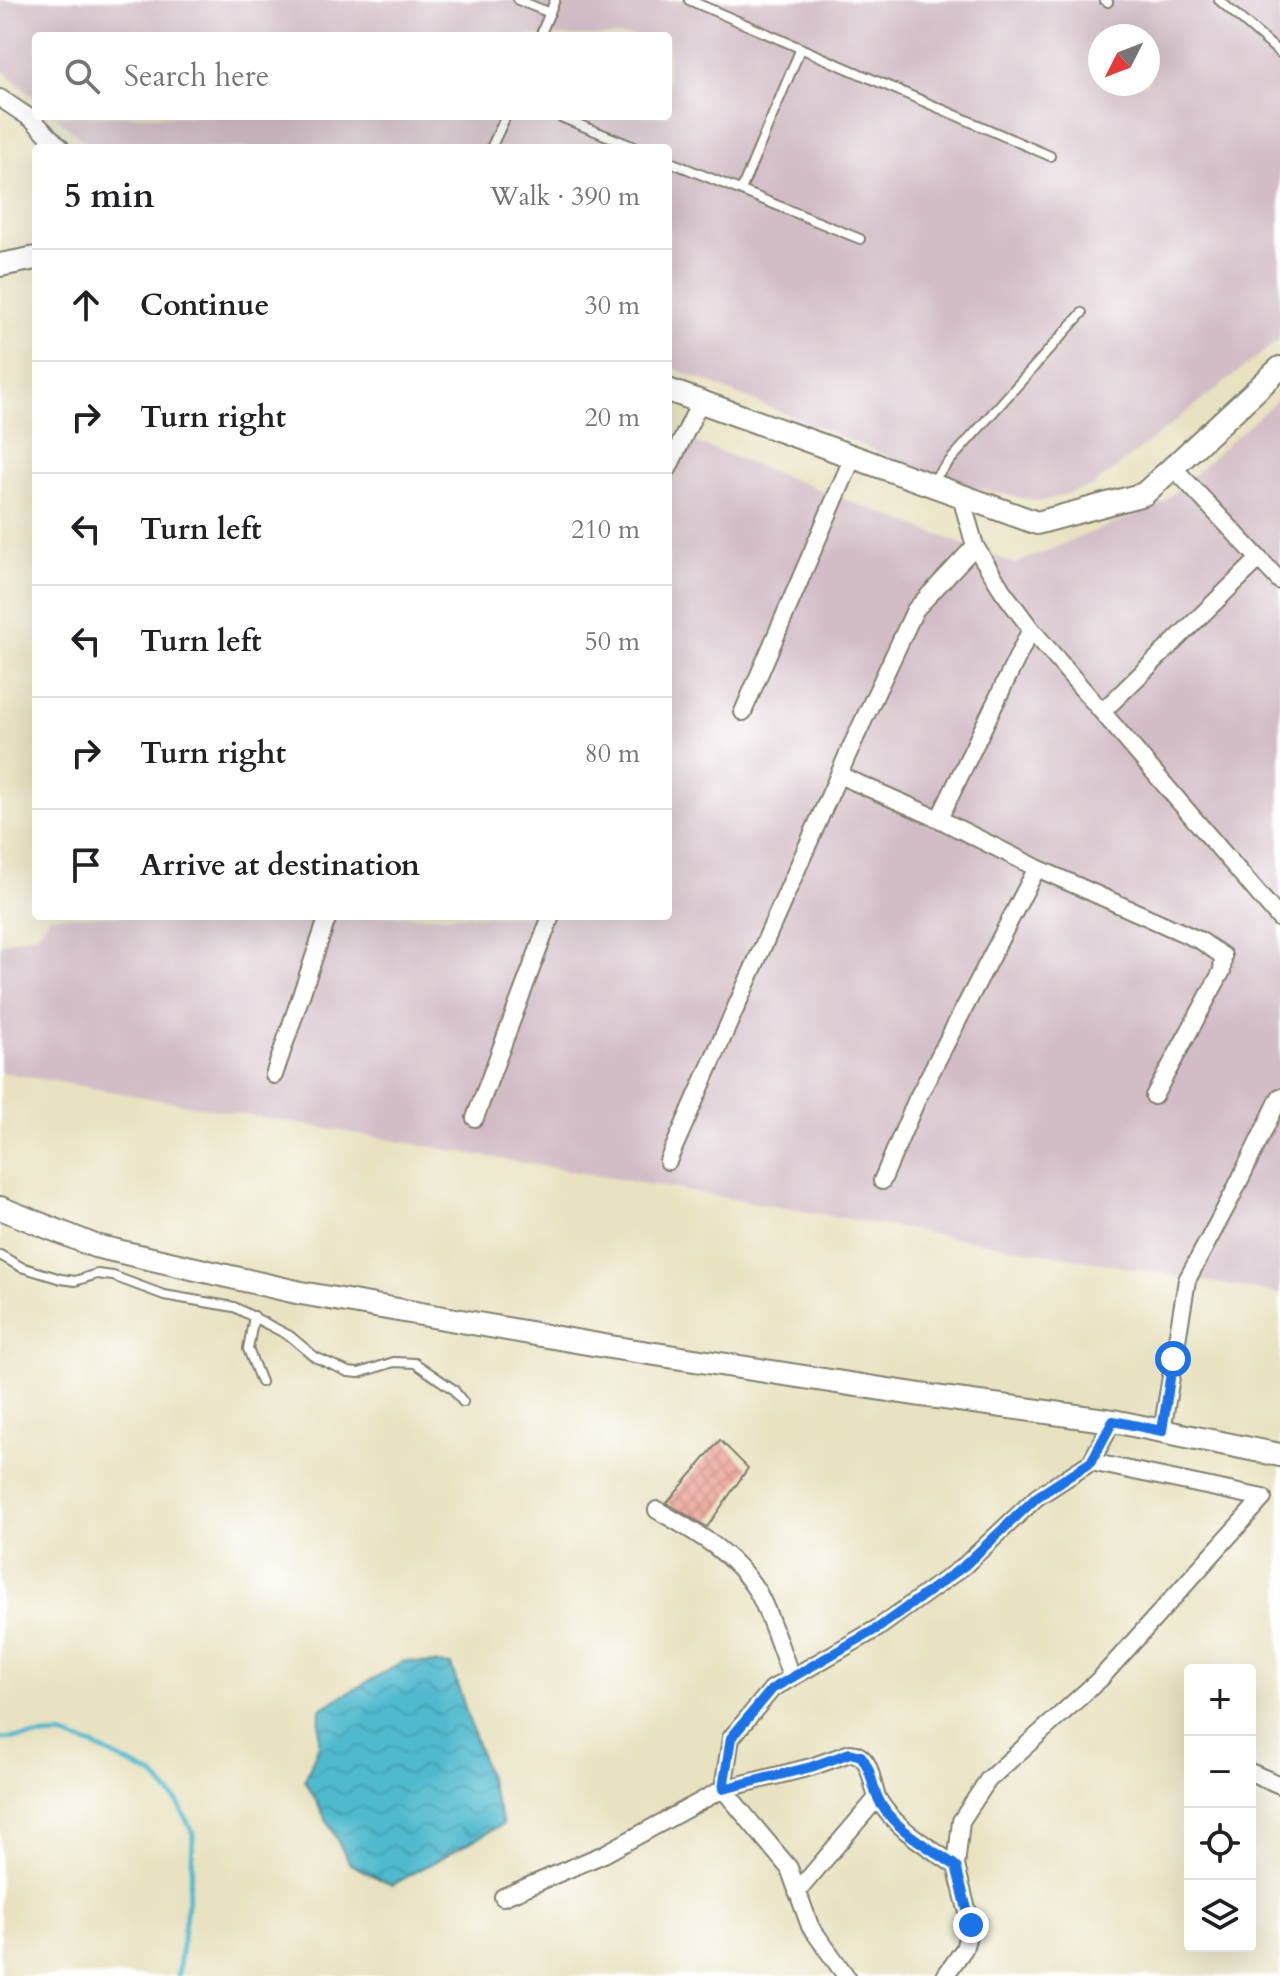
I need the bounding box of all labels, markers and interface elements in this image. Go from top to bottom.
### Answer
north arrow [1088,24,1160,96]
search box [32,32,672,120]
icon: search [60,54,104,98]
text: Search here [124,56,269,97]
text: 5 min [64,173,155,219]
text: Walk · 390 m [490,179,640,214]
icon: ahead [64,283,108,327]
text: Continue [140,285,269,326]
text: 30 m [584,288,640,323]
icon: right [64,395,108,439]
text: Turn right [140,397,286,438]
text: 20 m [584,400,640,435]
icon: left [64,507,108,551]
text: Turn left [140,509,262,550]
text: 210 m [571,512,640,547]
icon: left [64,619,108,663]
text: Turn left [140,621,262,662]
text: 50 m [584,624,640,659]
icon: right [64,731,108,775]
text: Turn right [140,733,286,774]
text: 80 m [584,736,640,771]
icon: arrive [64,843,108,887]
text: Arrive at destination [140,845,420,886]
route start [1155,1341,1191,1377]
map controls [1184,1664,1256,1952]
button: + [1184,1664,1256,1736]
button: − [1184,1736,1256,1808]
button: locate [1184,1808,1256,1880]
button: layers [1184,1880,1256,1952]
route end [953,1907,989,1943]

